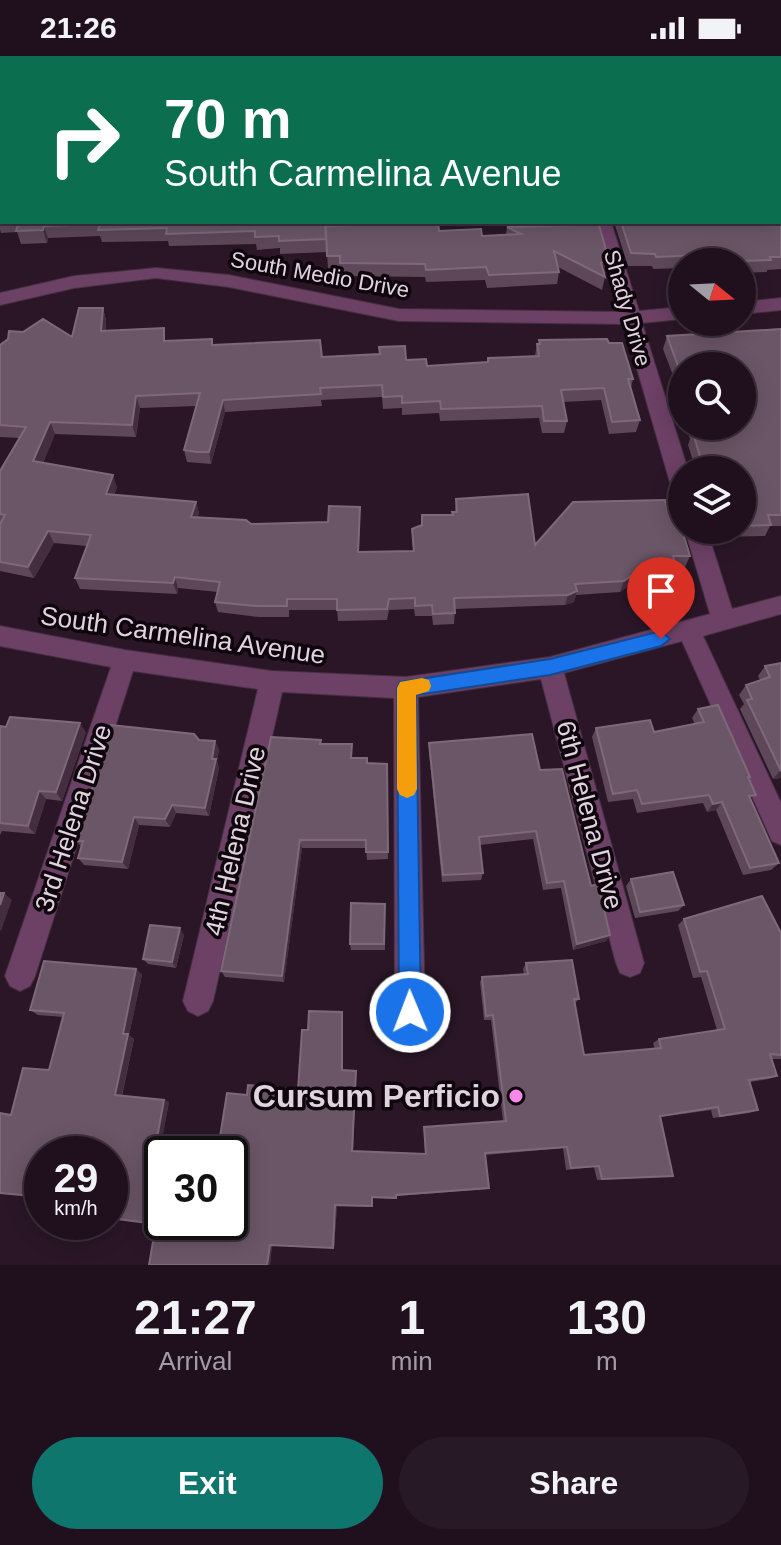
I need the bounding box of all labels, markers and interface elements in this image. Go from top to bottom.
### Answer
text: 21:26 [40,11,117,44]
text: 70 m [164,87,292,150]
icon: right [32,88,136,192]
text: South Carmelina Avenue [164,153,562,194]
street label: South Medio Drive [229,246,411,303]
street label: Shady Drive [599,247,656,369]
north arrow [668,248,756,336]
map controls [668,248,756,544]
button: search [668,352,756,440]
button: layers [668,456,756,544]
pin [627,557,695,639]
icon: arrive [639,569,683,613]
street label: South Carmelina Avenue [39,600,327,670]
street label: 6th Helena Drive [550,718,630,912]
street label: 3rd Helena Drive [29,721,117,915]
street label: 4th Helena Drive [199,743,271,939]
position arrow [368,970,452,1054]
place label: Cursum Perficio [253,1078,500,1114]
marker: Cursum Perficio [507,1087,525,1105]
speed limit sign: 30 [144,1136,248,1240]
text: 29 [54,1156,98,1200]
text: km/h [54,1197,98,1219]
text: 21:27 [134,1291,257,1344]
text: 1 [398,1291,425,1344]
text: 130 [567,1291,647,1344]
text: Arrival [159,1346,232,1376]
text: min [391,1346,433,1376]
text: m [596,1346,618,1376]
button: Exit [32,1437,383,1529]
button: Share [399,1437,749,1529]

